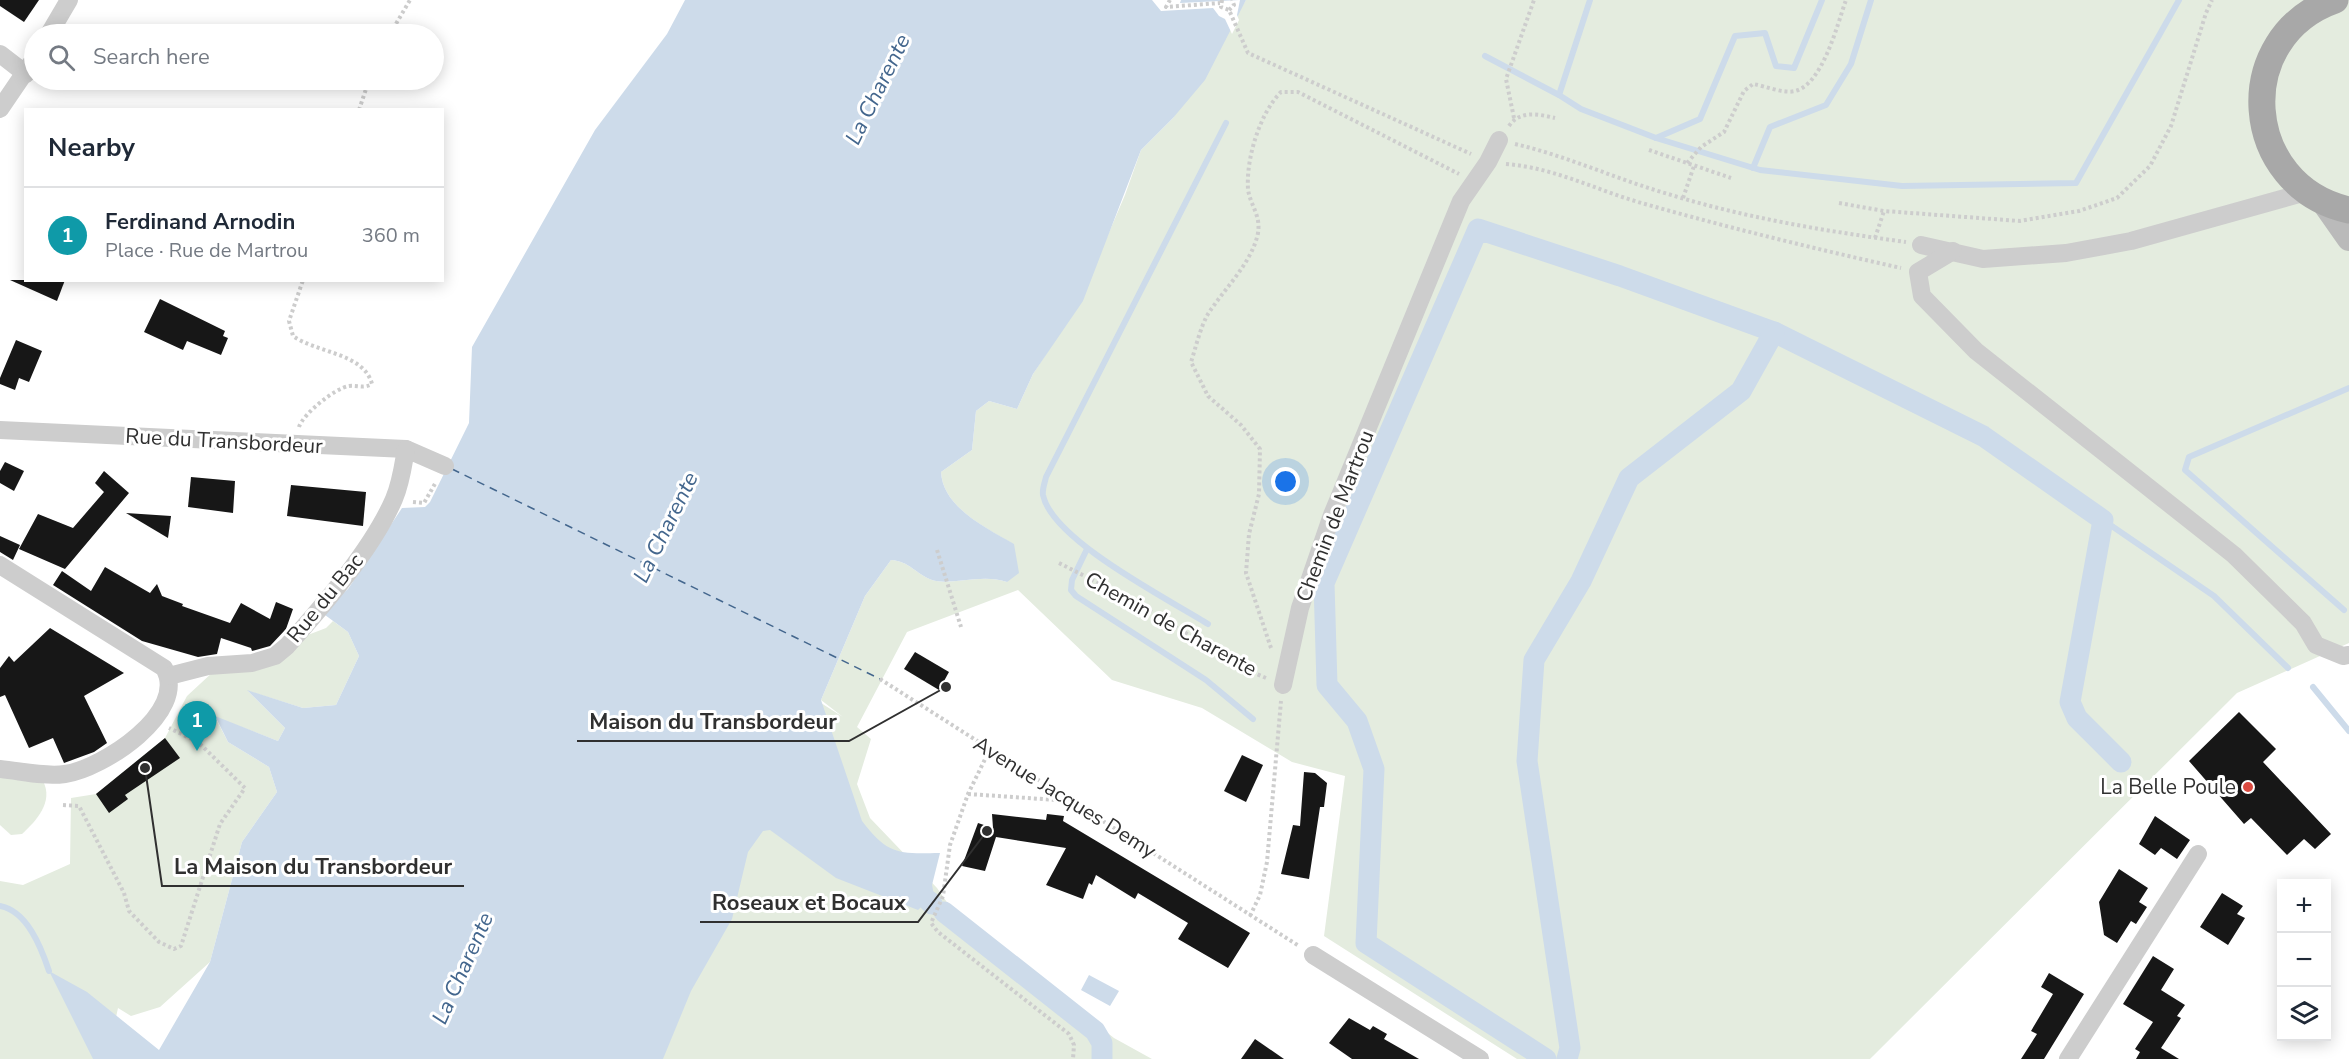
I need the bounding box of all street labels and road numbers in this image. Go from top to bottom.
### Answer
street label: Rue du Transbordeur [125,422,324,460]
street label: Chemin de Martrou [1289,426,1381,606]
street label: Rue du Bac [280,547,370,648]
street label: Chemin de Charente [1080,565,1262,683]
street label: Avenue Jacques Demy [968,729,1162,865]

